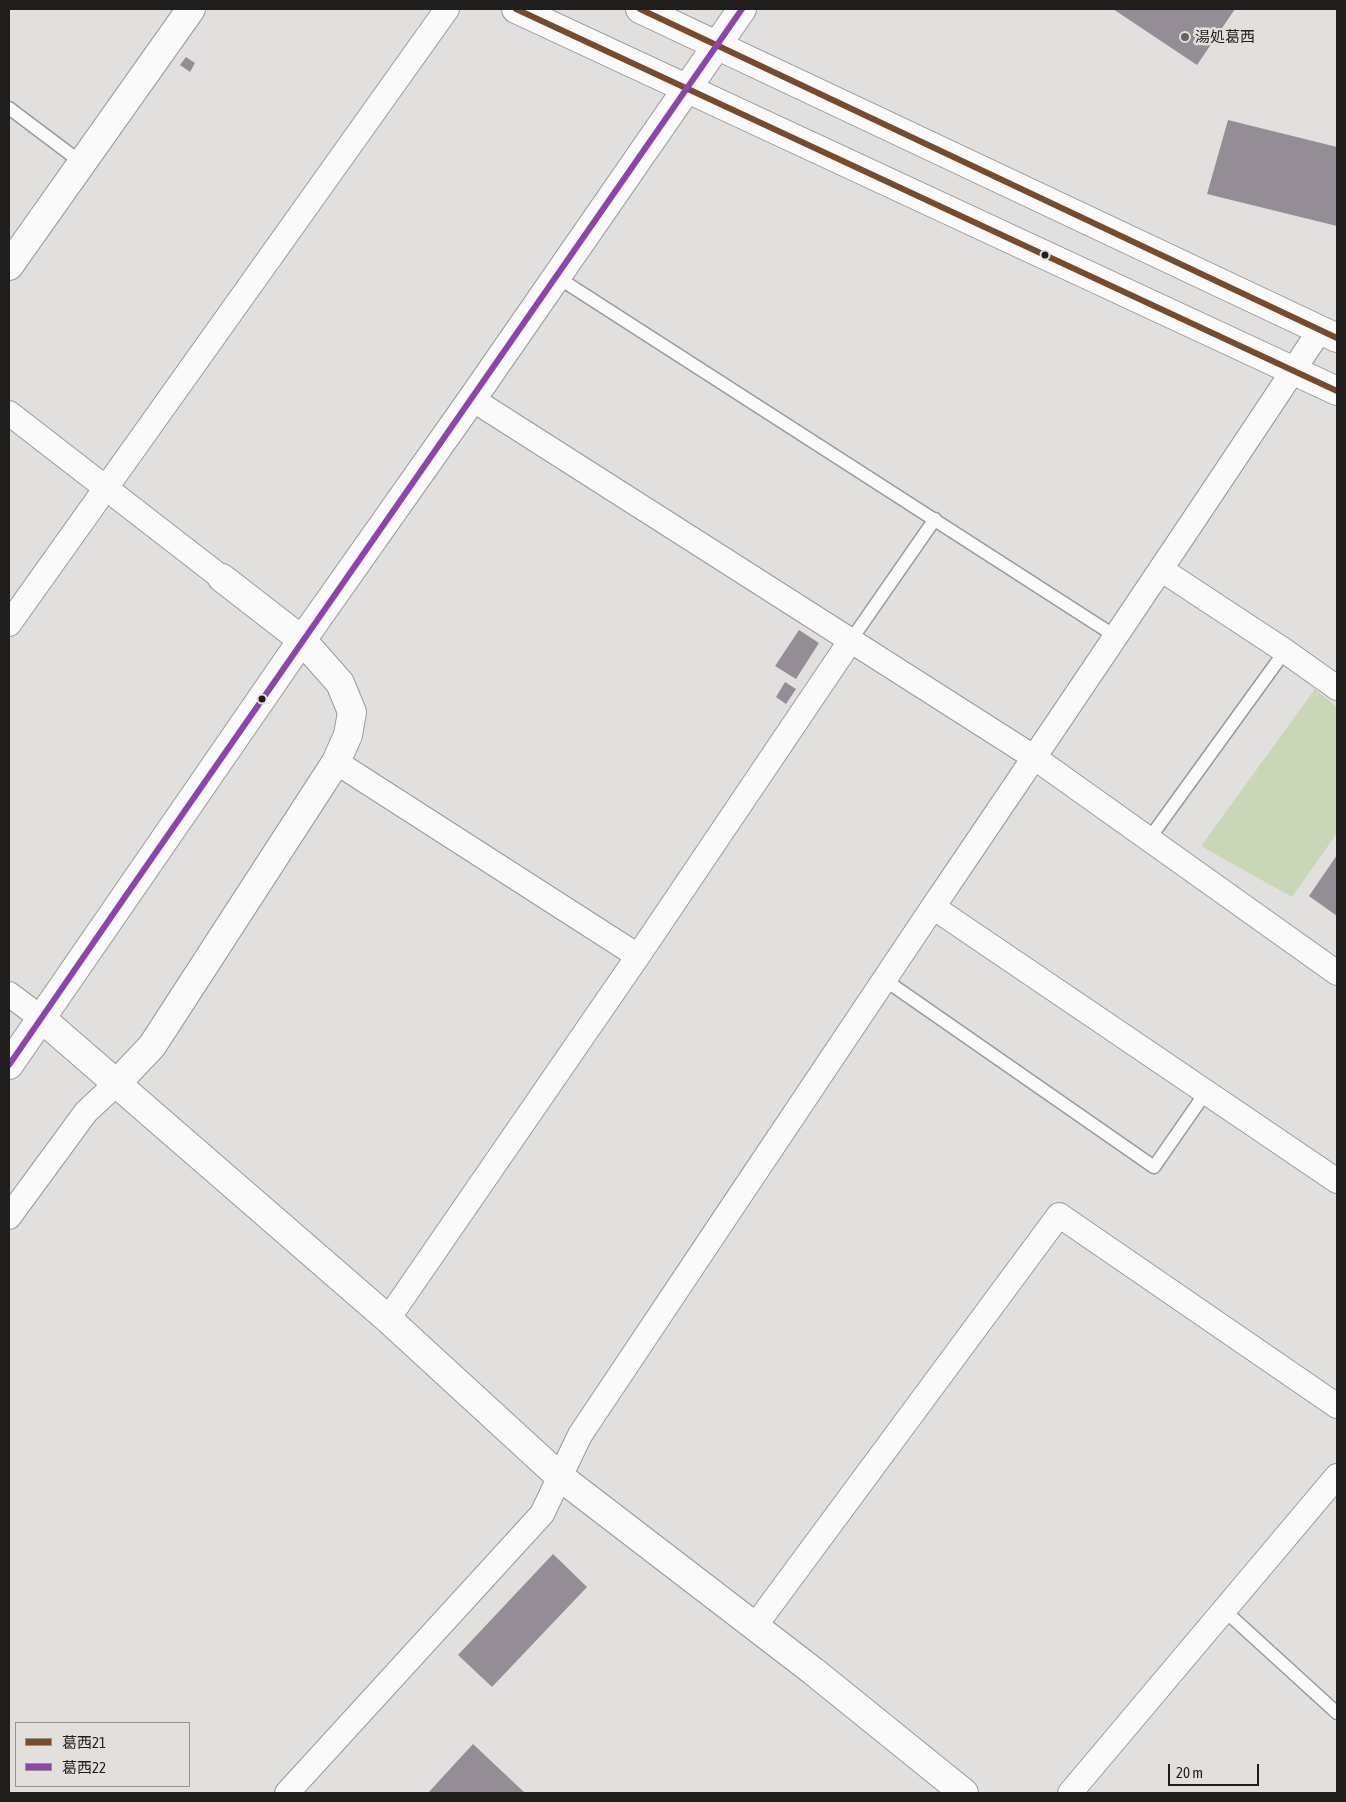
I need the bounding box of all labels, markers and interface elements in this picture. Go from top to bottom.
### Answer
place label: 湯処葛西 [1195,28,1255,46]
marker: 湯処葛西 [1179,31,1191,43]
unlabelled marker [1040,250,1050,260]
unlabelled marker [257,694,267,704]
legend [15,1722,190,1787]
text: 葛西21 [62,1734,106,1751]
scale bar [1171,1754,1262,1786]
text: 葛西22 [62,1759,106,1776]
text: 20 m [1176,1764,1203,1781]

